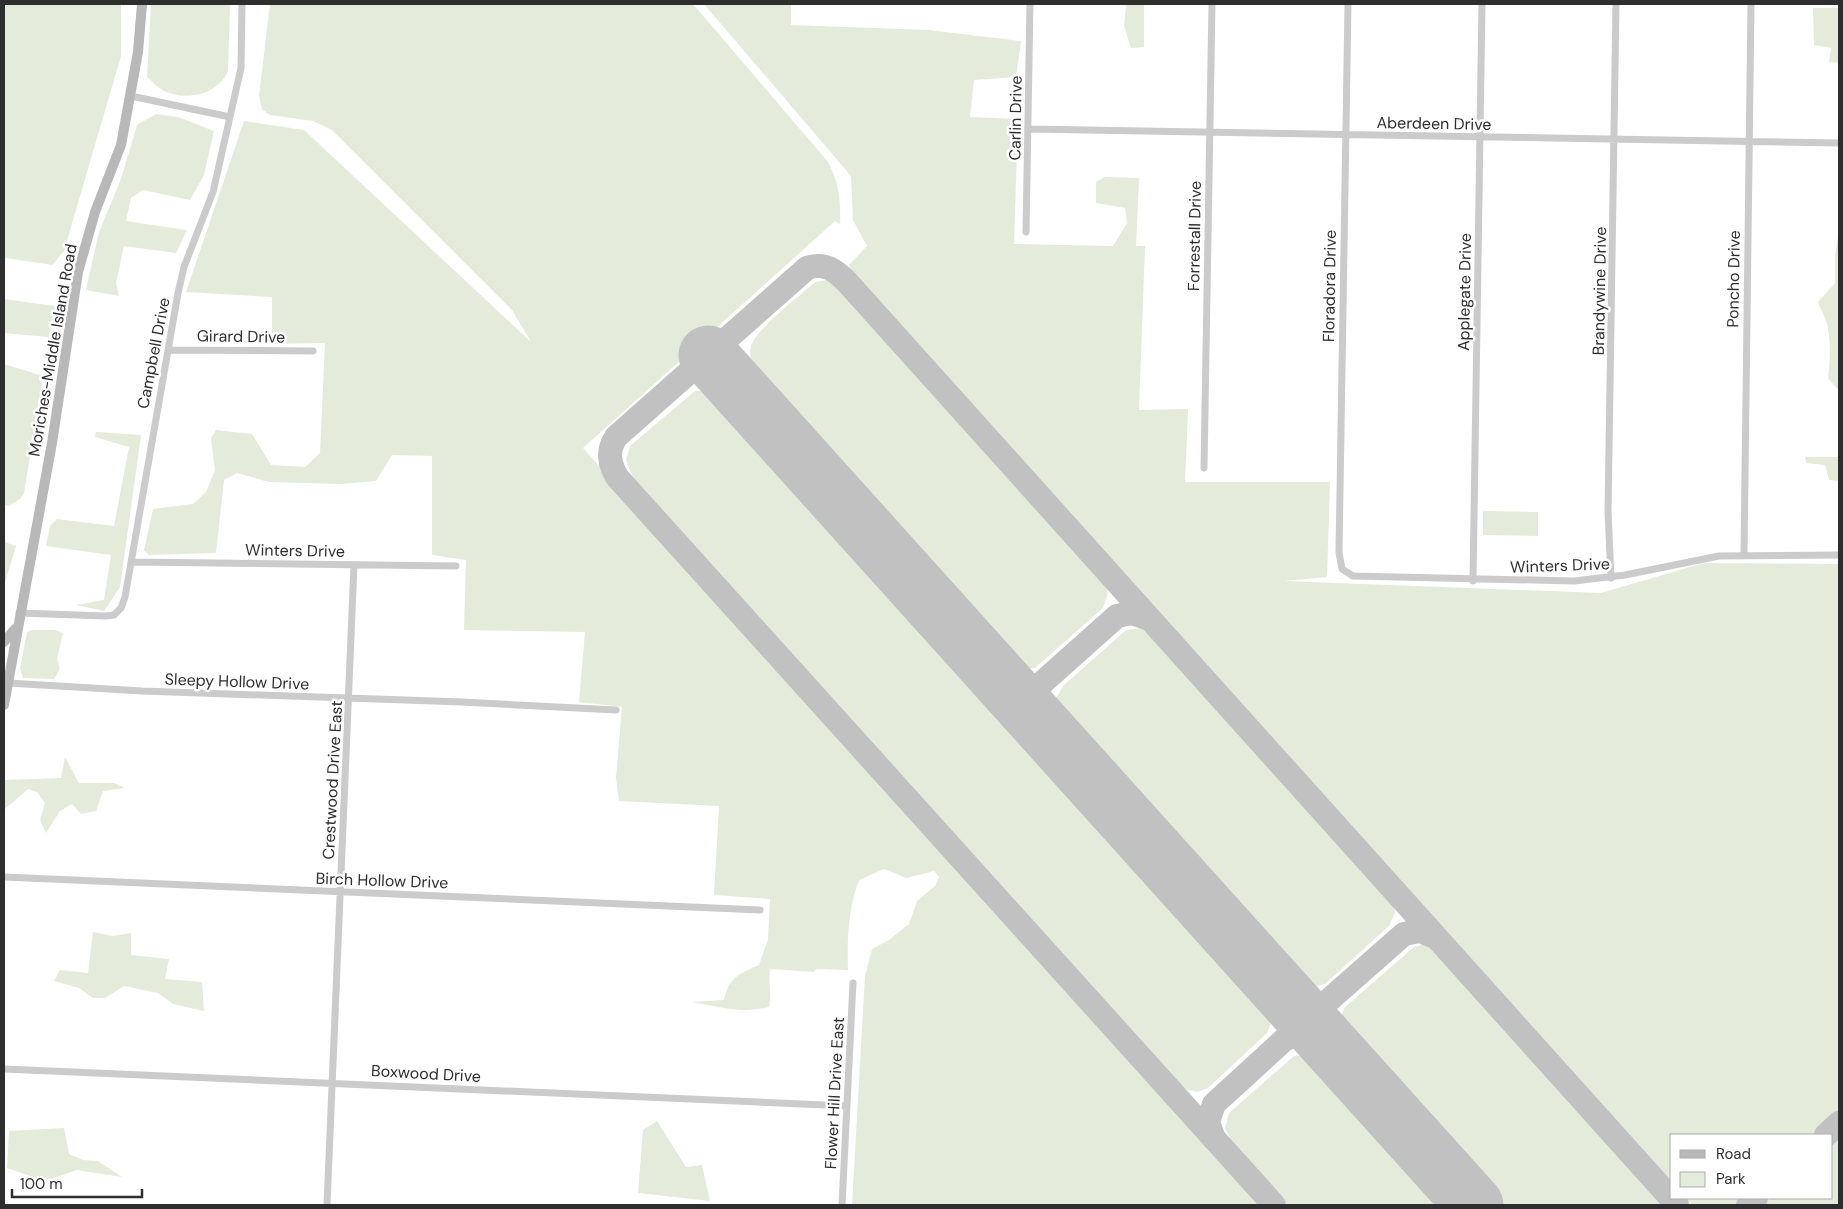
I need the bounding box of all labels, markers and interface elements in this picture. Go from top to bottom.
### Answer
street label: Carlin Drive [1004,75,1027,161]
street label: Aberdeen Drive [1376,112,1492,135]
street label: Forrestall Drive [1183,181,1206,291]
street label: Brandywine Drive [1588,226,1611,356]
street label: Floradora Drive [1318,230,1341,342]
street label: Poncho Drive [1722,230,1745,328]
street label: Applegate Drive [1453,233,1476,351]
street label: Moriches-Middle Island Road [23,242,82,458]
street label: Campbell Drive [132,296,175,410]
street label: Girard Drive [197,325,285,348]
street label: Winters Drive [245,539,345,562]
street label: Winters Drive [1510,553,1610,578]
street label: Sleepy Hollow Drive [164,668,310,695]
street label: Crestwood Drive East [318,700,347,860]
street label: Birch Hollow Drive [315,868,449,893]
street label: Flower Hill Drive East [820,1016,849,1170]
street label: Boxwood Drive [371,1060,481,1087]
legend [1670,1134,1833,1199]
text: Road [1716,1144,1751,1164]
scale bar [12,1166,142,1198]
text: Park [1716,1169,1746,1189]
text: 100 m [20,1174,63,1194]

